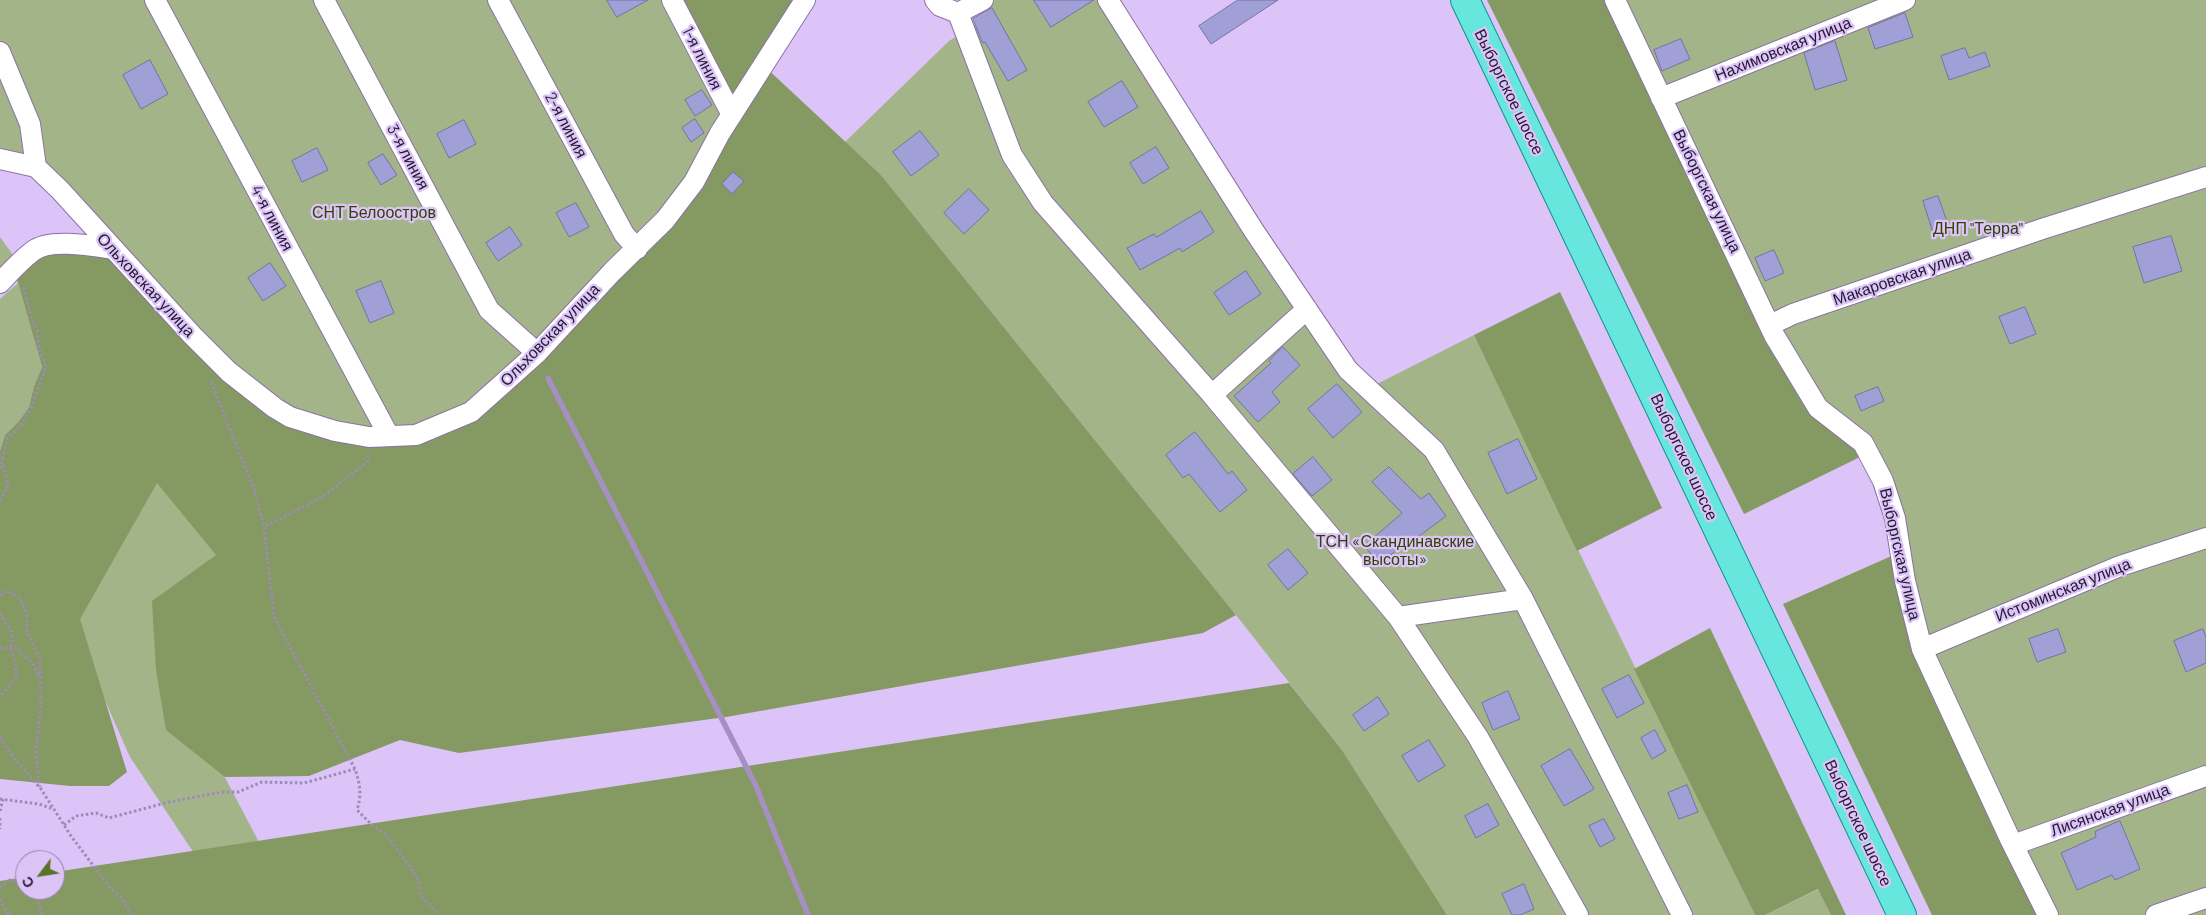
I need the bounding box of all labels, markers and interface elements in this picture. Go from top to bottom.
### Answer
street label: Нахимовская улица [1712,13,1854,85]
street label: 1-я линия [678,23,726,93]
street label: Выборгское шоссе [1470,26,1548,158]
street label: 2-я линия [541,89,591,161]
street label: 3-я линия [383,121,433,193]
street label: Выборгская улица [1669,126,1745,256]
street label: 4-я линия [247,182,297,254]
park label: СНТ Белоостров [312,203,436,223]
park label: ДНП "Терра" [1933,219,2023,239]
street label: Ольховская улица [93,229,199,341]
street label: Макаровская улица [1830,244,1974,310]
street label: Ольховская улица [496,280,604,390]
street label: Выборгское шоссе [1646,391,1722,523]
street label: Выборгская улица [1875,486,1925,622]
park label: ТСН «Скандинавские высоты» [1316,532,1474,570]
street label: Истоминская улица [1992,554,2134,626]
street label: Выборгское шоссе [1820,757,1896,889]
street label: Лисянская улица [2048,780,2172,840]
north arrow [15,850,65,900]
text: С [18,874,37,891]

